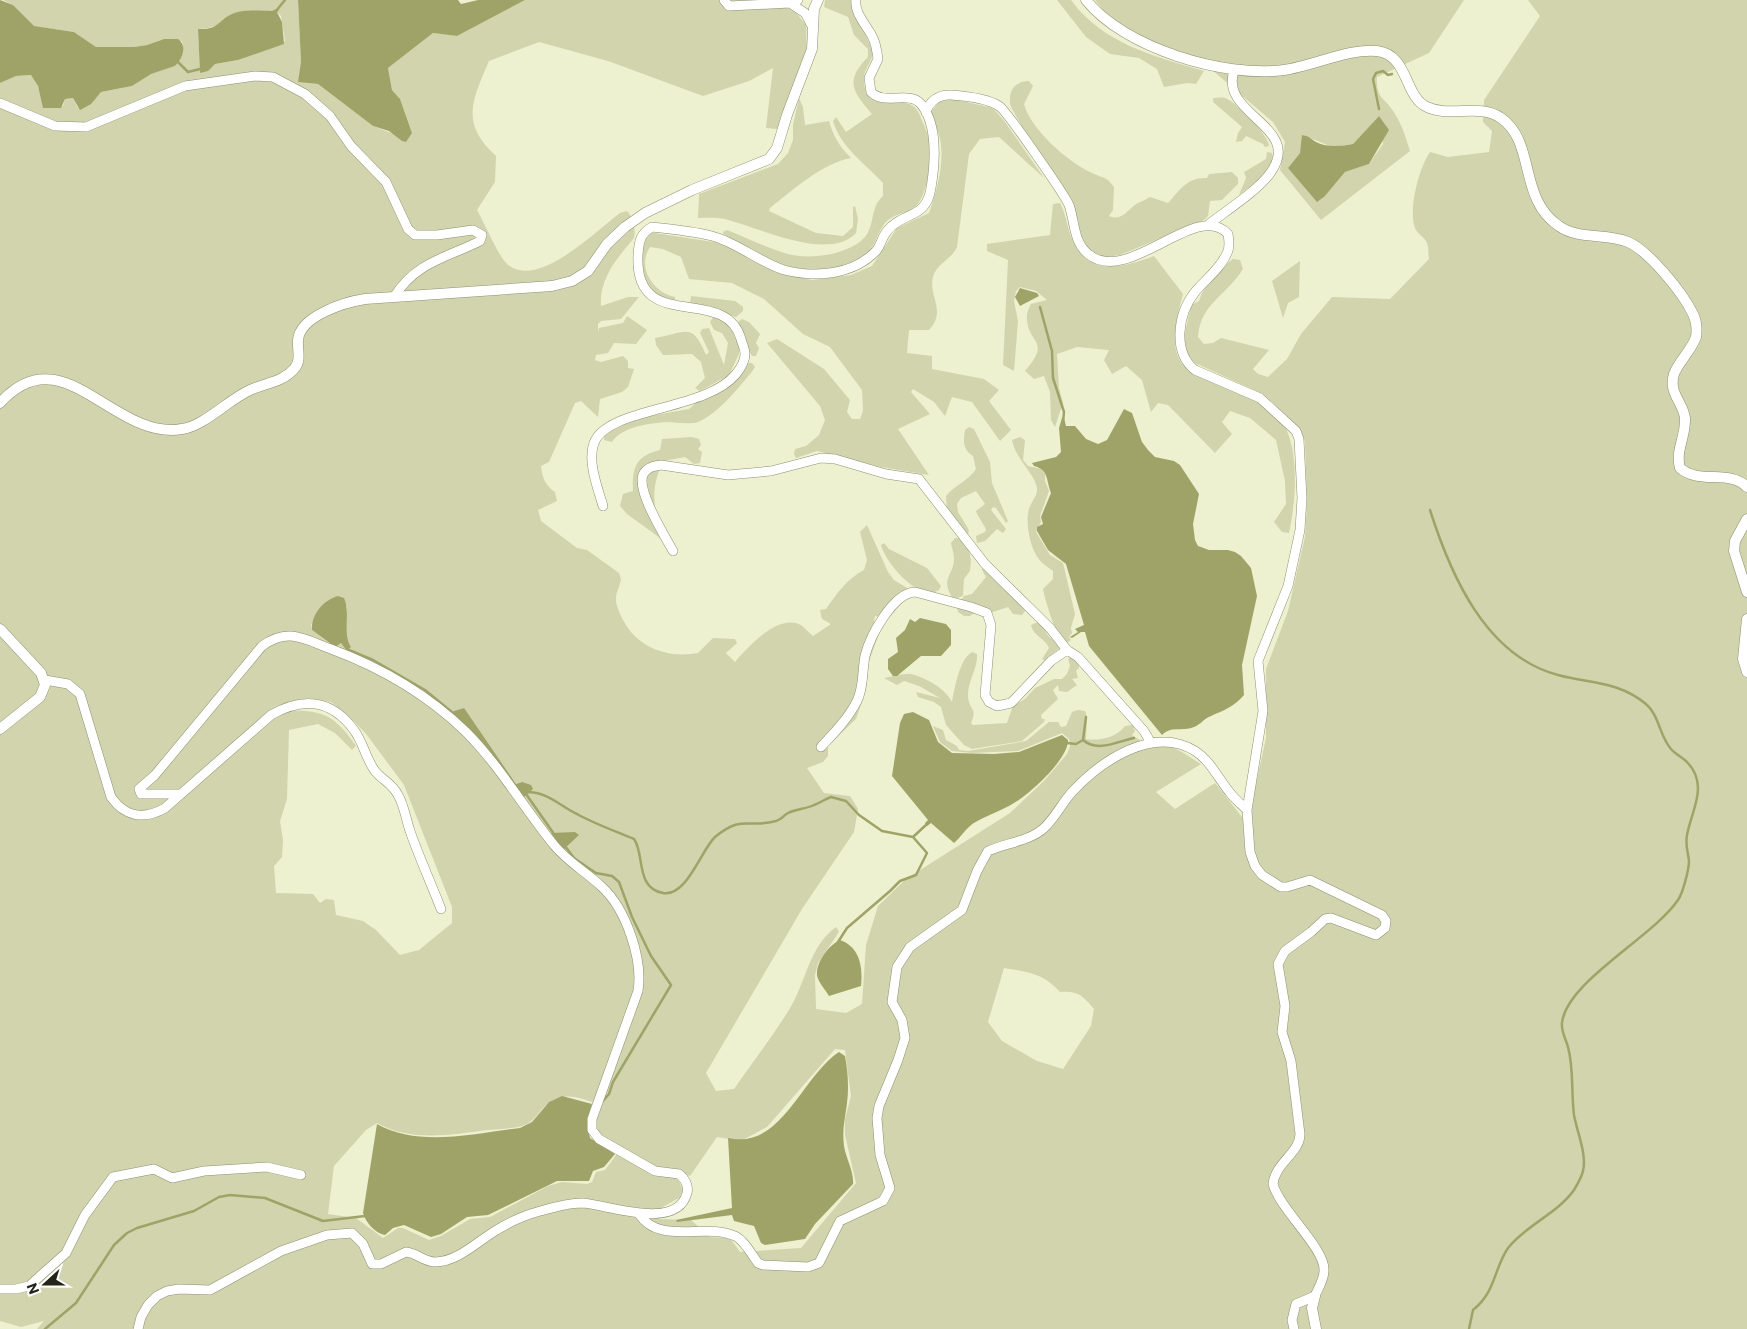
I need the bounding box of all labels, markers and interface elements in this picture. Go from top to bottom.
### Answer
north arrow [20,1259,70,1309]
text: N [23,1281,42,1297]

